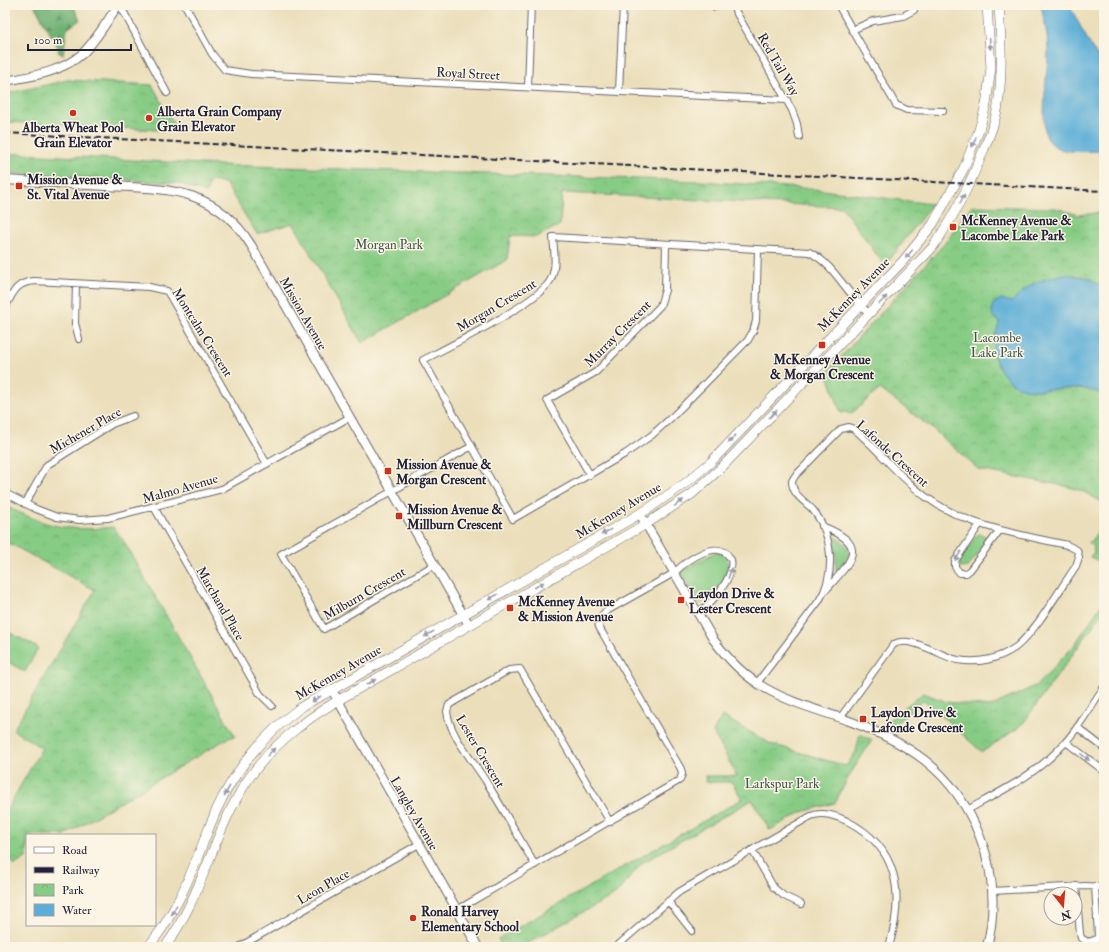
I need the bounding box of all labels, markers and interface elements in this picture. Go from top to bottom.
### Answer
scale bar [28,26,131,52]
street label: Red Tail Way [753,30,803,99]
text: 100 m [34,33,63,48]
one-way arrow [986,38,993,50]
street label: Royal Street [436,64,500,85]
place label: Alberta Grain Company Grain Elevator [156,104,283,135]
marker: Alberta Wheat Pool Grain Elevator [68,108,78,118]
marker: Alberta Grain Company Grain Elevator [144,113,154,123]
place label: Alberta Wheat Pool Grain Elevator [21,120,124,151]
one-way arrow [971,137,977,149]
place label: Mission Avenue & St. Vital Avenue [26,172,122,203]
marker: Mission Avenue & St. Vital Avenue [14,181,24,191]
one-way arrow [959,193,966,204]
place label: McKenney Avenue & Lacombe Lake Park [960,213,1072,244]
marker: McKenney Avenue & Lacombe Lake Park [948,222,958,232]
park label: Morgan Park [355,237,424,253]
one-way arrow [905,249,914,259]
street label: McKenney Avenue [814,254,894,336]
street label: Mission Avenue [276,274,331,353]
street label: Morgan Crescent [454,276,539,336]
street label: Montcalm Crescent [168,285,236,380]
one-way arrow [878,295,888,305]
street label: Murray Crescent [581,297,655,371]
park label: Lacombe Lake Park [971,330,1024,361]
marker: McKenney Avenue & Morgan Crescent [817,340,827,350]
place label: McKenney Avenue & Morgan Crescent [770,352,875,384]
street label: Michener Place [47,404,125,458]
one-way arrow [768,409,778,419]
street label: Lafonde Crescent [853,417,932,490]
one-way arrow [728,434,737,443]
place label: Mission Avenue & Morgan Crescent [395,457,491,489]
marker: Mission Avenue & Morgan Crescent [383,466,393,476]
street label: Malmo Avenue [141,470,220,507]
street label: McKenney Avenue [573,479,665,543]
one-way arrow [674,499,684,507]
place label: Mission Avenue & Millburn Crescent [406,502,503,533]
marker: Mission Avenue & Millburn Crescent [394,511,404,521]
one-way arrow [600,529,612,536]
one-way arrow [954,551,962,562]
street label: Marchand Place [193,564,248,644]
street label: Milburn Crescent [321,564,408,624]
one-way arrow [727,566,733,578]
one-way arrow [533,582,545,589]
place label: Laydon Drive & Lester Crescent [689,586,775,617]
one-way arrow [487,594,499,601]
place label: McKenney Avenue & Mission Avenue [517,594,615,625]
marker: Laydon Drive & Lester Crescent [676,595,686,605]
marker: McKenney Avenue & Mission Avenue [505,603,515,613]
one-way arrow [423,631,435,638]
street label: McKenney Avenue [293,641,385,705]
one-way arrow [365,678,377,685]
one-way arrow [310,695,322,702]
place label: Laydon Drive & Lafonde Crescent [871,705,964,736]
street label: Lester Crescent [452,712,508,791]
marker: Laydon Drive & Lafonde Crescent [858,714,868,724]
one-way arrow [266,747,275,757]
one-way arrow [1079,752,1090,761]
street label: Langley Avenue [386,774,442,854]
park label: Larkspur Park [745,776,820,793]
one-way arrow [224,785,231,797]
legend [26,834,156,926]
text: Road [62,843,87,858]
text: Railway [62,863,100,878]
street label: Leon Place [295,865,353,908]
text: Park [62,883,84,898]
north arrow [1043,886,1083,926]
text: Water [61,903,92,918]
one-way arrow [171,904,178,916]
place label: Ronald Harvey Elementary School [421,904,520,936]
text: N [1058,907,1073,923]
marker: Ronald Harvey Elementary School [408,913,418,923]

